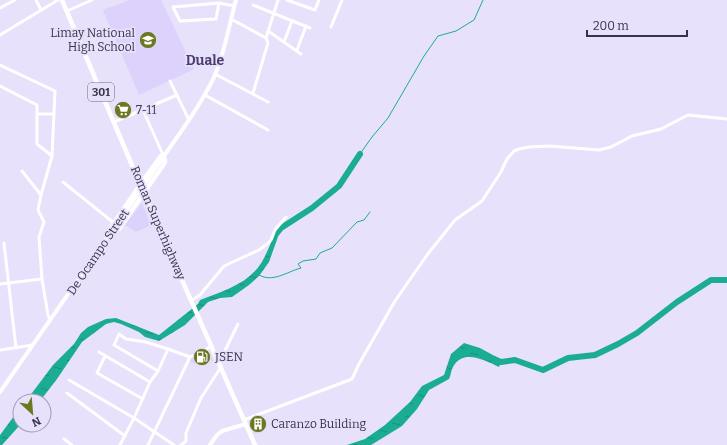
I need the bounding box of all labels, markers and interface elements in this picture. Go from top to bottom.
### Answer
scale bar [587,12,687,38]
text: 200 m [593,19,629,33]
place label: Limay National High School [50,26,136,54]
school or university icon: Limay National High School [138,30,158,50]
district label: Duale [186,52,225,69]
road number: 301 [88,83,114,101]
supermarket icon: 7-11 [113,100,133,120]
place label: 7-11 [136,103,156,117]
street label: Roman Superhighway [128,164,189,283]
street label: De Ocampo Street [64,206,132,298]
fuel station icon: JSEN [192,347,212,367]
place label: JSEN [214,350,243,364]
north arrow [12,393,52,433]
text: N [29,414,43,429]
building icon: Caranzo Building [248,414,268,434]
place label: Caranzo Building [271,417,367,431]

